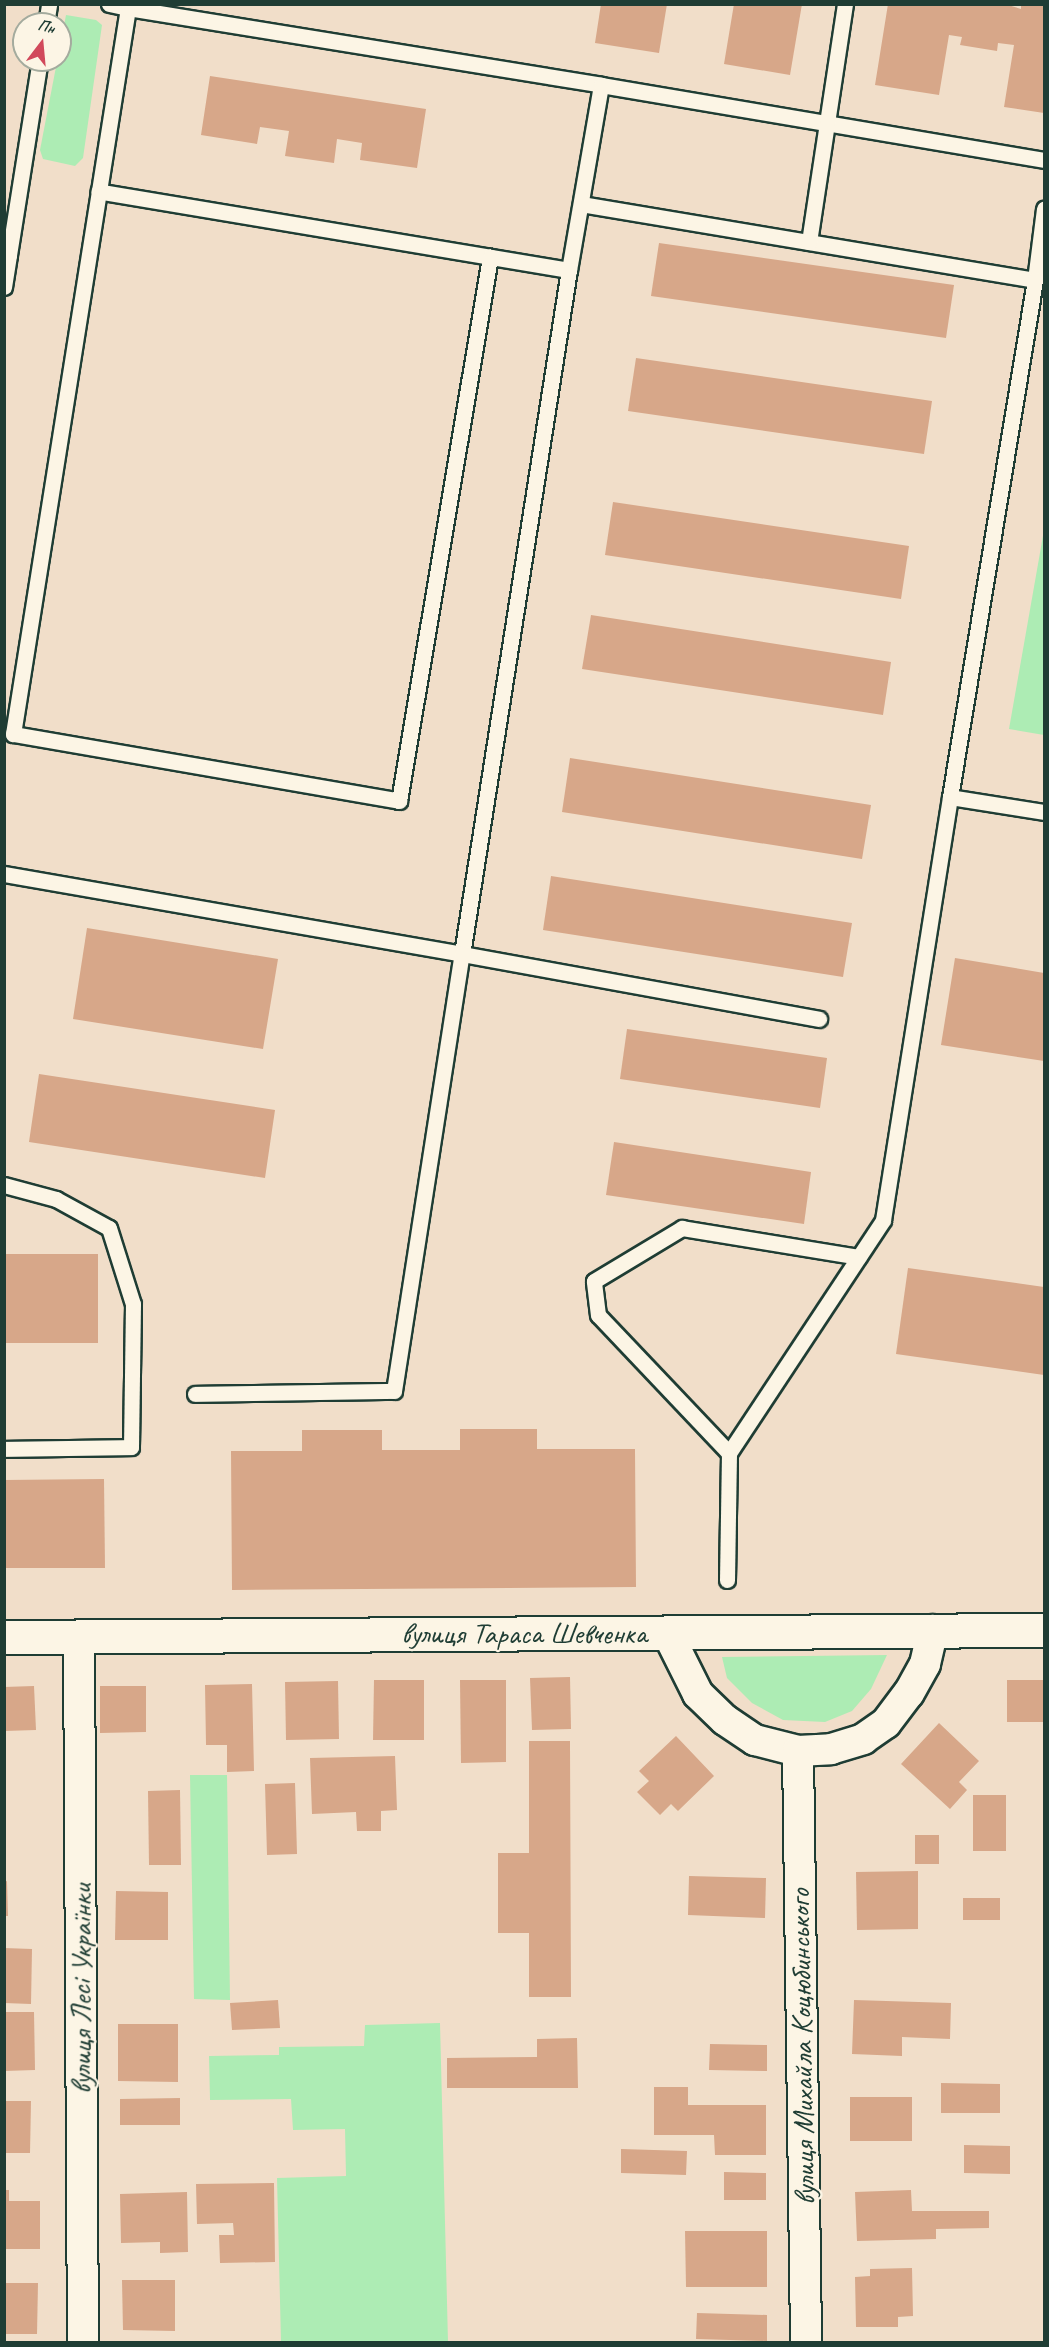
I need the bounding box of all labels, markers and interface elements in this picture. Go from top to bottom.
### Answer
north arrow [12,12,72,72]
text: Пн [36,15,57,39]
street label: вулиця Тараса Шевченка [400,1615,648,1651]
street label: вулиця Лесі Українки [63,1884,99,2094]
street label: вулиця Михайла Коцюбинського [781,1891,823,2203]

